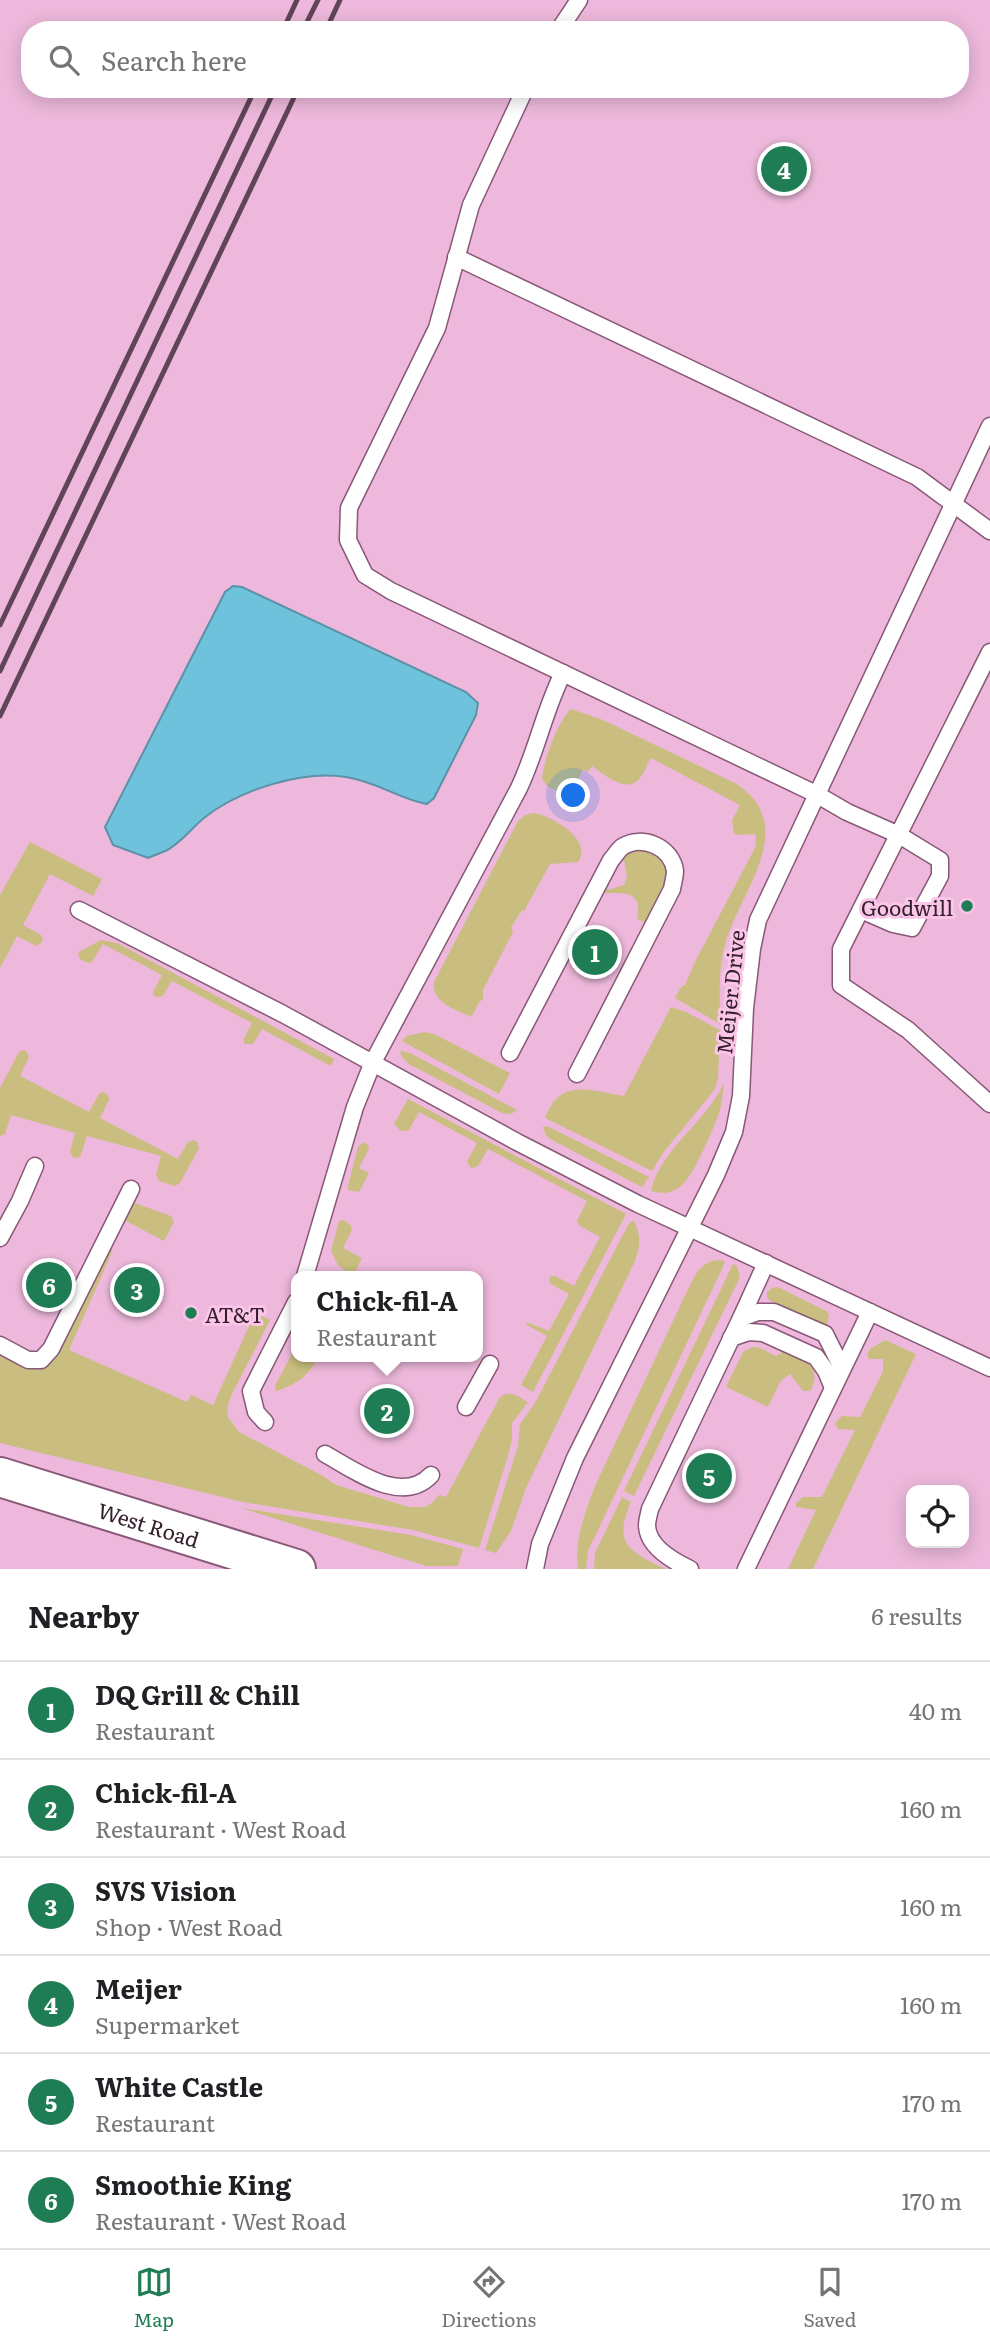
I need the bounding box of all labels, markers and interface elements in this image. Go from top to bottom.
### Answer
search box [21,21,969,98]
text: Search here [101,40,247,79]
icon: search [45,41,83,79]
pin: 4 [761,143,807,195]
your location [556,778,590,812]
place label: Goodwill [861,891,953,922]
marker: Goodwill [959,898,975,914]
pin: 1 [572,926,618,978]
street label: Meijer Drive [707,928,751,1056]
pin: 6 [26,1259,72,1311]
pin: 3 [114,1264,160,1316]
popup [291,1271,483,1362]
text: Chick-fil-A [316,1280,458,1319]
place label: AT&T [205,1298,265,1329]
marker: AT&T [183,1305,199,1321]
text: Restaurant [316,1319,436,1353]
pin: 2 [364,1385,410,1437]
pin: 5 [686,1450,732,1502]
map controls [906,1485,969,1548]
button: locate [906,1485,969,1548]
street label: West Road [94,1493,204,1554]
text: Nearby [28,1593,139,1637]
text: 6 results [871,1598,962,1632]
text: DQ Grill & Chill [95,1674,300,1713]
text: 1 [46,1693,56,1727]
text: 40 m [909,1693,962,1727]
text: Restaurant [95,1713,215,1747]
text: Chick-fil-A [95,1772,236,1811]
text: 2 [45,1791,57,1825]
text: 160 m [900,1791,962,1825]
text: Restaurant · West Road [95,1811,346,1845]
text: SVS Vision [95,1870,236,1909]
text: 3 [45,1889,57,1923]
text: 160 m [900,1889,962,1923]
text: Shop · West Road [95,1909,283,1943]
text: Meijer [95,1968,182,2007]
text: 4 [44,1987,58,2021]
text: 160 m [900,1987,962,2021]
text: Supermarket [95,2007,239,2041]
text: White Castle [95,2066,263,2105]
text: 5 [45,2085,57,2119]
text: 170 m [901,2085,962,2119]
text: Restaurant [95,2105,215,2139]
text: Smoothie King [95,2164,291,2203]
text: 6 [44,2183,58,2217]
text: 170 m [901,2183,962,2217]
text: Restaurant · West Road [95,2203,346,2237]
tab: Map [134,2263,174,2333]
tab: Directions [441,2263,536,2333]
tab: Saved [803,2263,856,2333]

